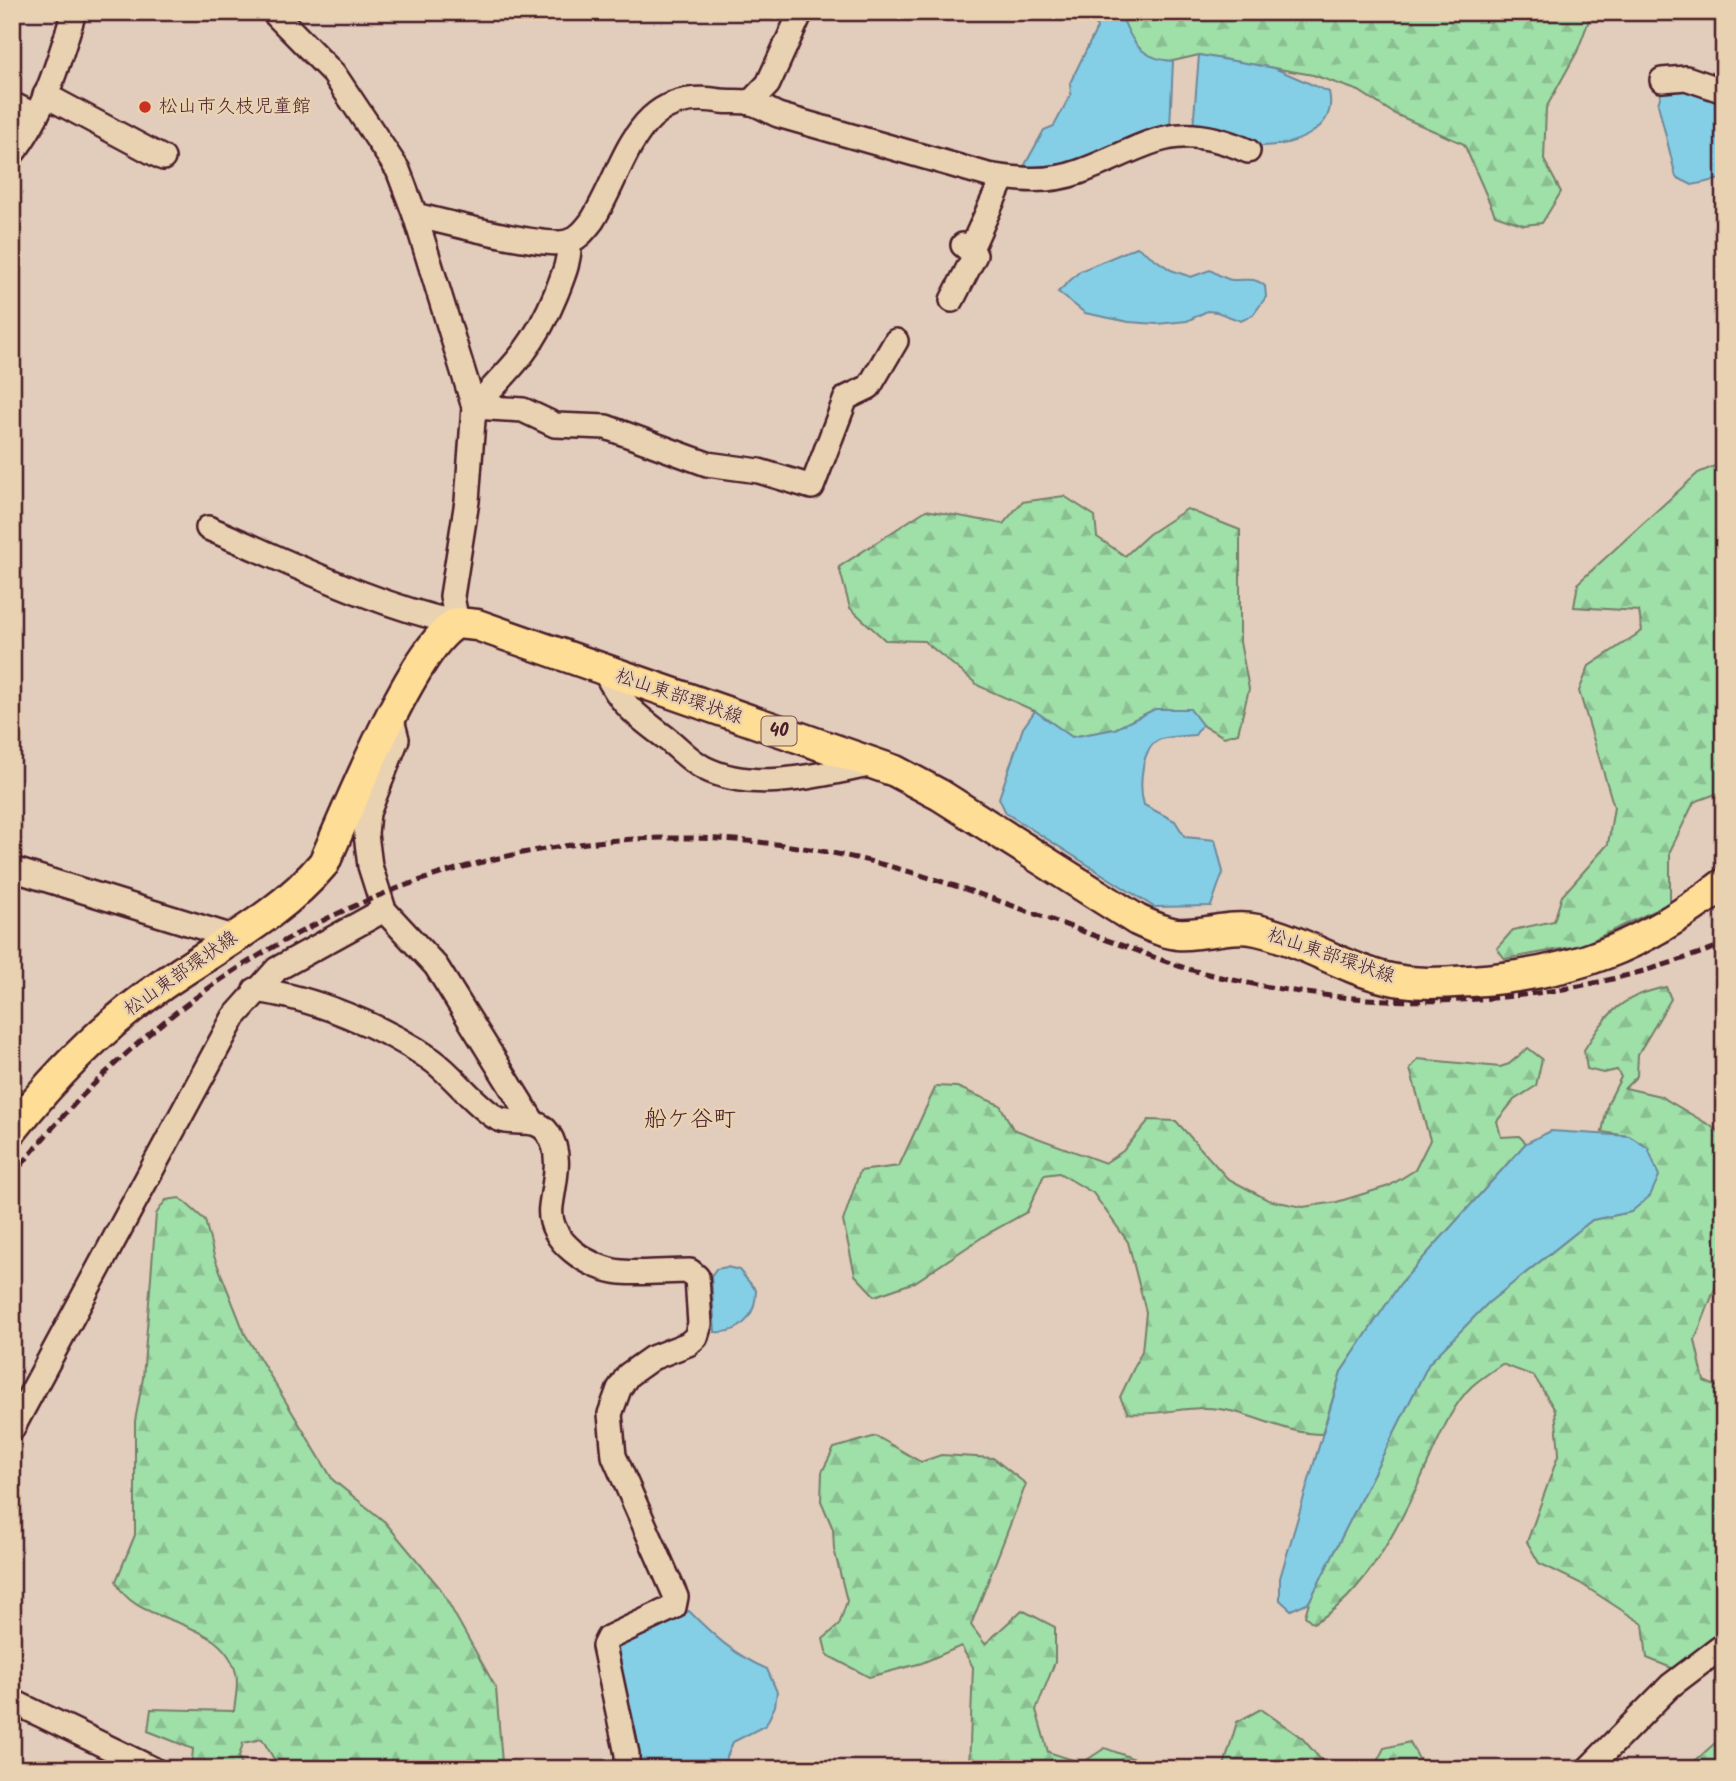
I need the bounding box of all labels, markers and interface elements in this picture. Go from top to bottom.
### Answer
place label: 松山市久枝児童館 [159,92,311,122]
marker: 松山市久枝児童館 [137,99,153,115]
street label: 松山東部環状線 [611,661,747,733]
road number: 40 [762,716,796,746]
street label: 松山東部環状線 [1263,920,1399,992]
street label: 松山東部環状線 [118,924,244,1024]
district label: 船ケ谷町 [644,1102,736,1138]

